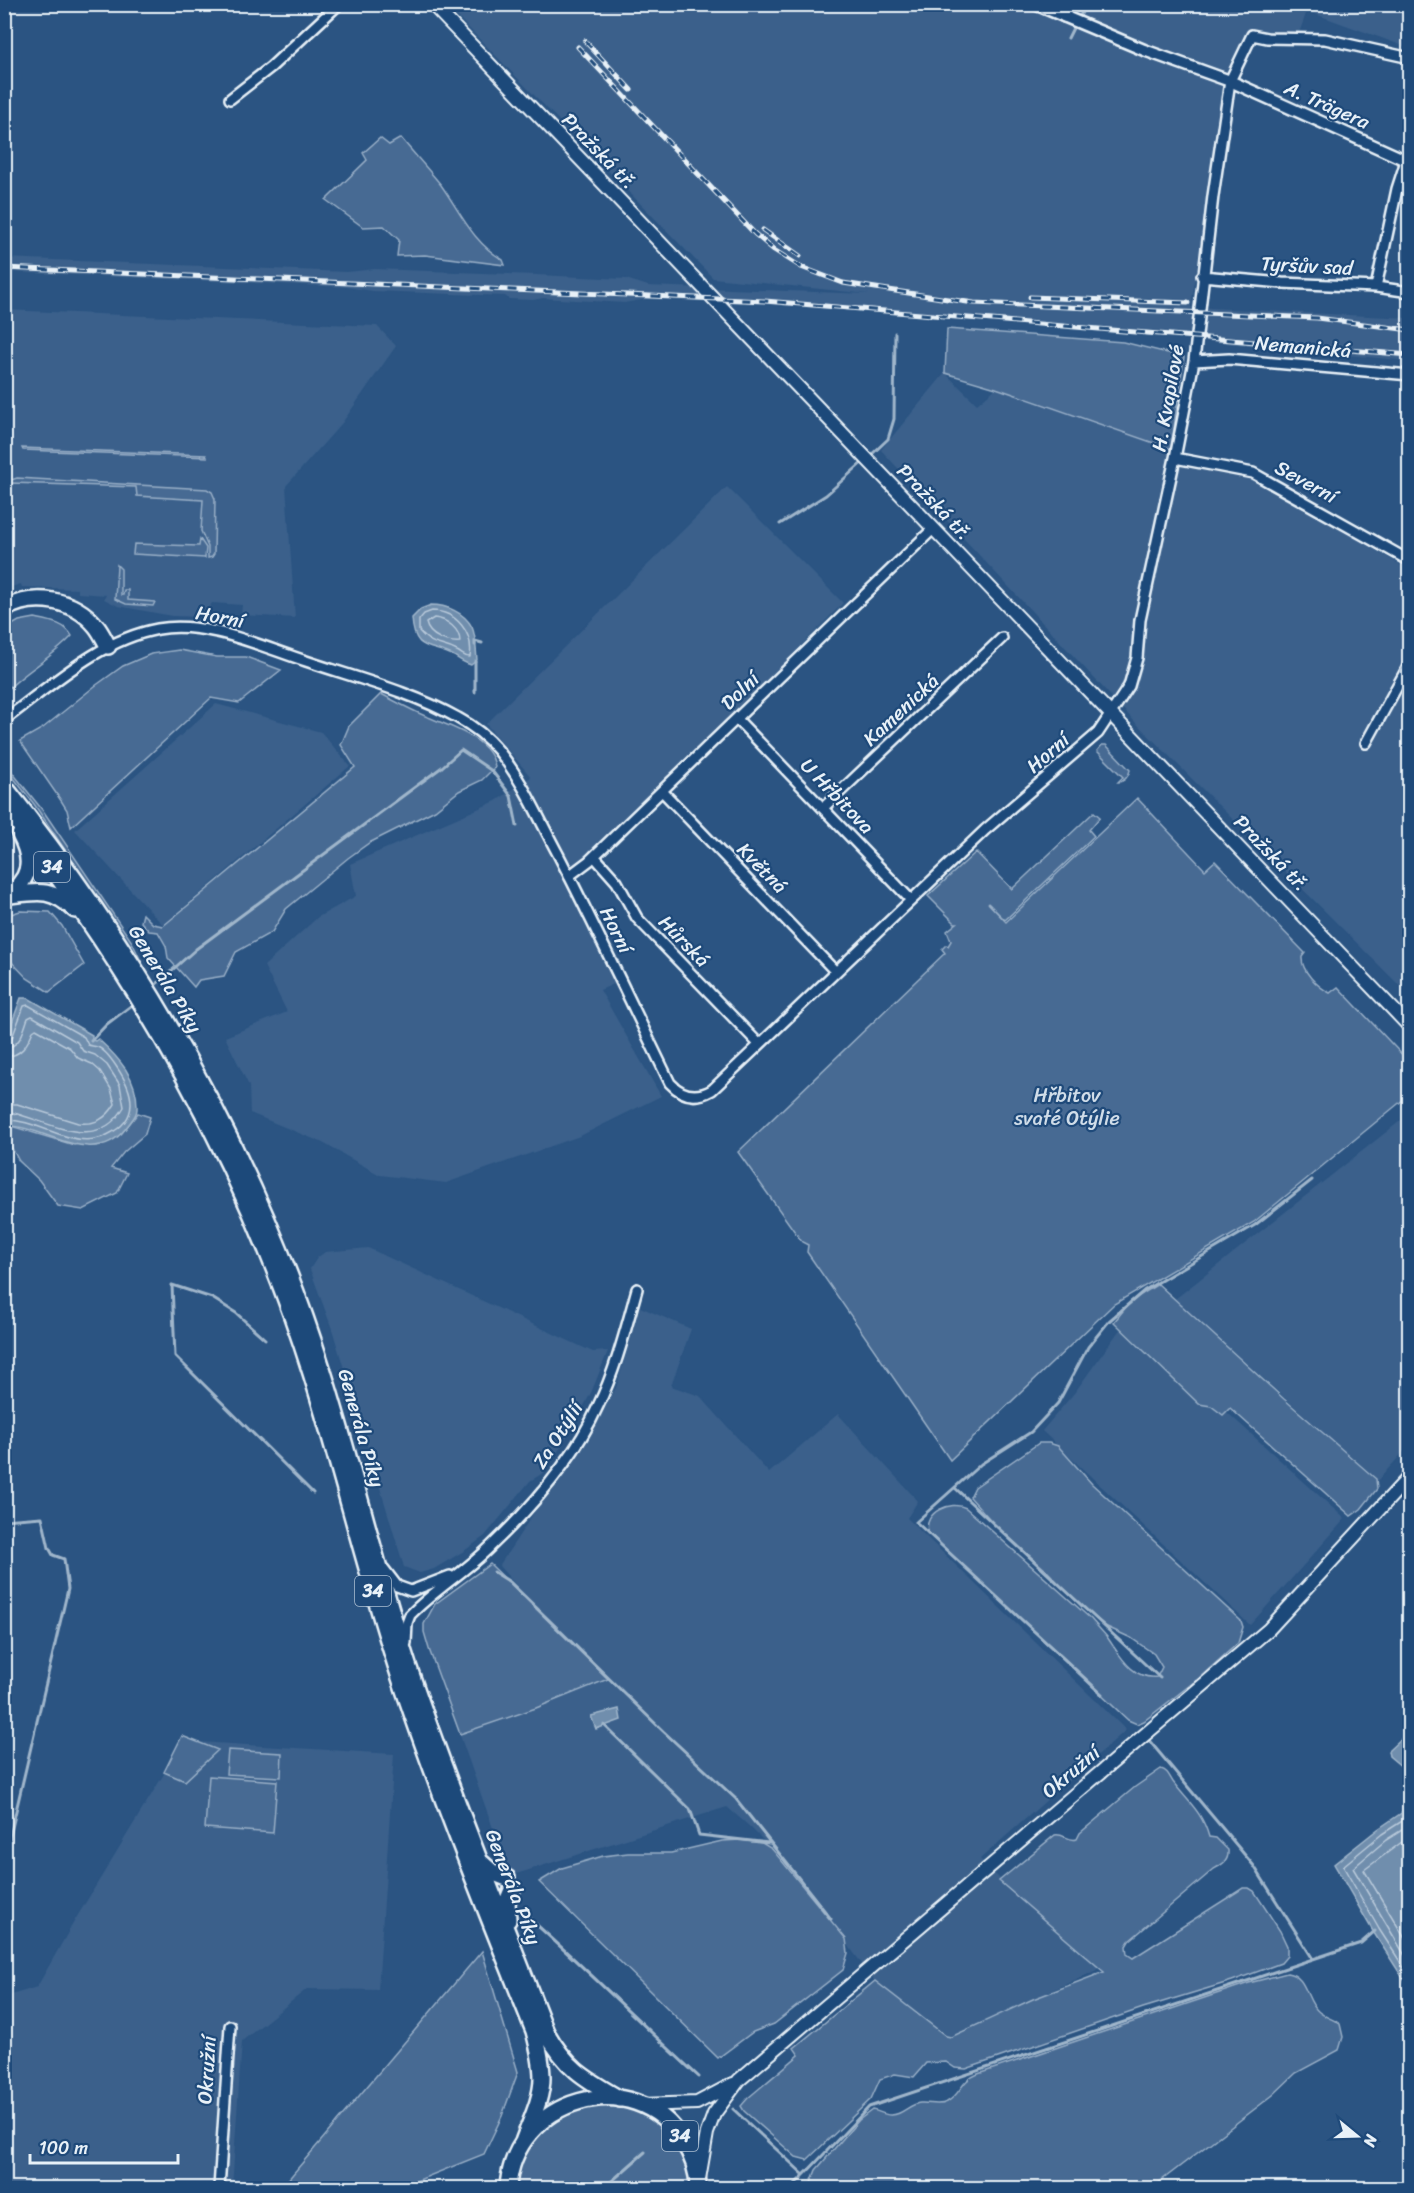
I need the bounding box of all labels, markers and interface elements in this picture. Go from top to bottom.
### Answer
street label: A. Trägera [1278,70,1376,140]
street label: Pražská tř. [553,104,645,198]
street label: Tyršův sad [1260,246,1355,286]
street label: Nemanická [1253,325,1353,369]
street label: H. Kvapilové [1141,342,1195,454]
street label: Severní [1268,450,1346,515]
street label: Pražská tř. [888,455,980,549]
street label: Horní [193,595,250,639]
street label: Dolní [712,661,770,719]
street label: Kamenická [854,665,948,755]
street label: Horní [1018,722,1080,782]
street label: U Hřbitova [791,749,883,843]
street label: Pražská tř. [1225,806,1317,900]
street label: Květná [728,834,796,902]
road number: 34 [34,852,70,882]
street label: Horní [590,900,644,962]
street label: Hůrská [650,906,718,976]
street label: Generála Píky [119,918,212,1041]
park label: Hřbitov svaté Otýlie [1013,1078,1120,1136]
street label: Generála Píky [327,1365,395,1492]
street label: Za Otýlií [523,1392,594,1476]
road number: 34 [355,1576,391,1606]
street label: Okružní [1034,1735,1110,1807]
street label: Generála Píky [475,1824,551,1951]
street label: Okružní [187,2032,227,2105]
north arrow [1327,2106,1387,2166]
road number: 34 [662,2121,698,2151]
scale bar [30,2127,178,2165]
text: N [1355,2130,1387,2152]
text: 100 m [39,2132,88,2164]

